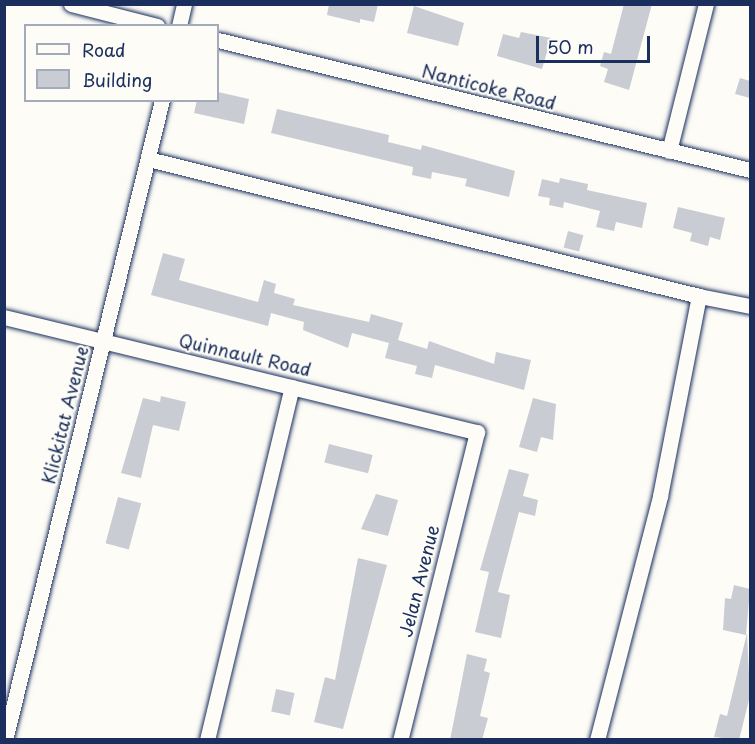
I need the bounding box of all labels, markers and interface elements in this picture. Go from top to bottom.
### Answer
legend [24,24,219,102]
scale bar [539,24,653,62]
text: 50 m [547,33,594,60]
text: Road [82,36,126,63]
street label: Nanticoke Road [419,60,559,114]
text: Building [82,66,152,93]
street label: Quinnault Road [177,329,313,381]
street label: Klickitat Avenue [38,344,92,486]
street label: Jelan Avenue [395,523,443,639]

